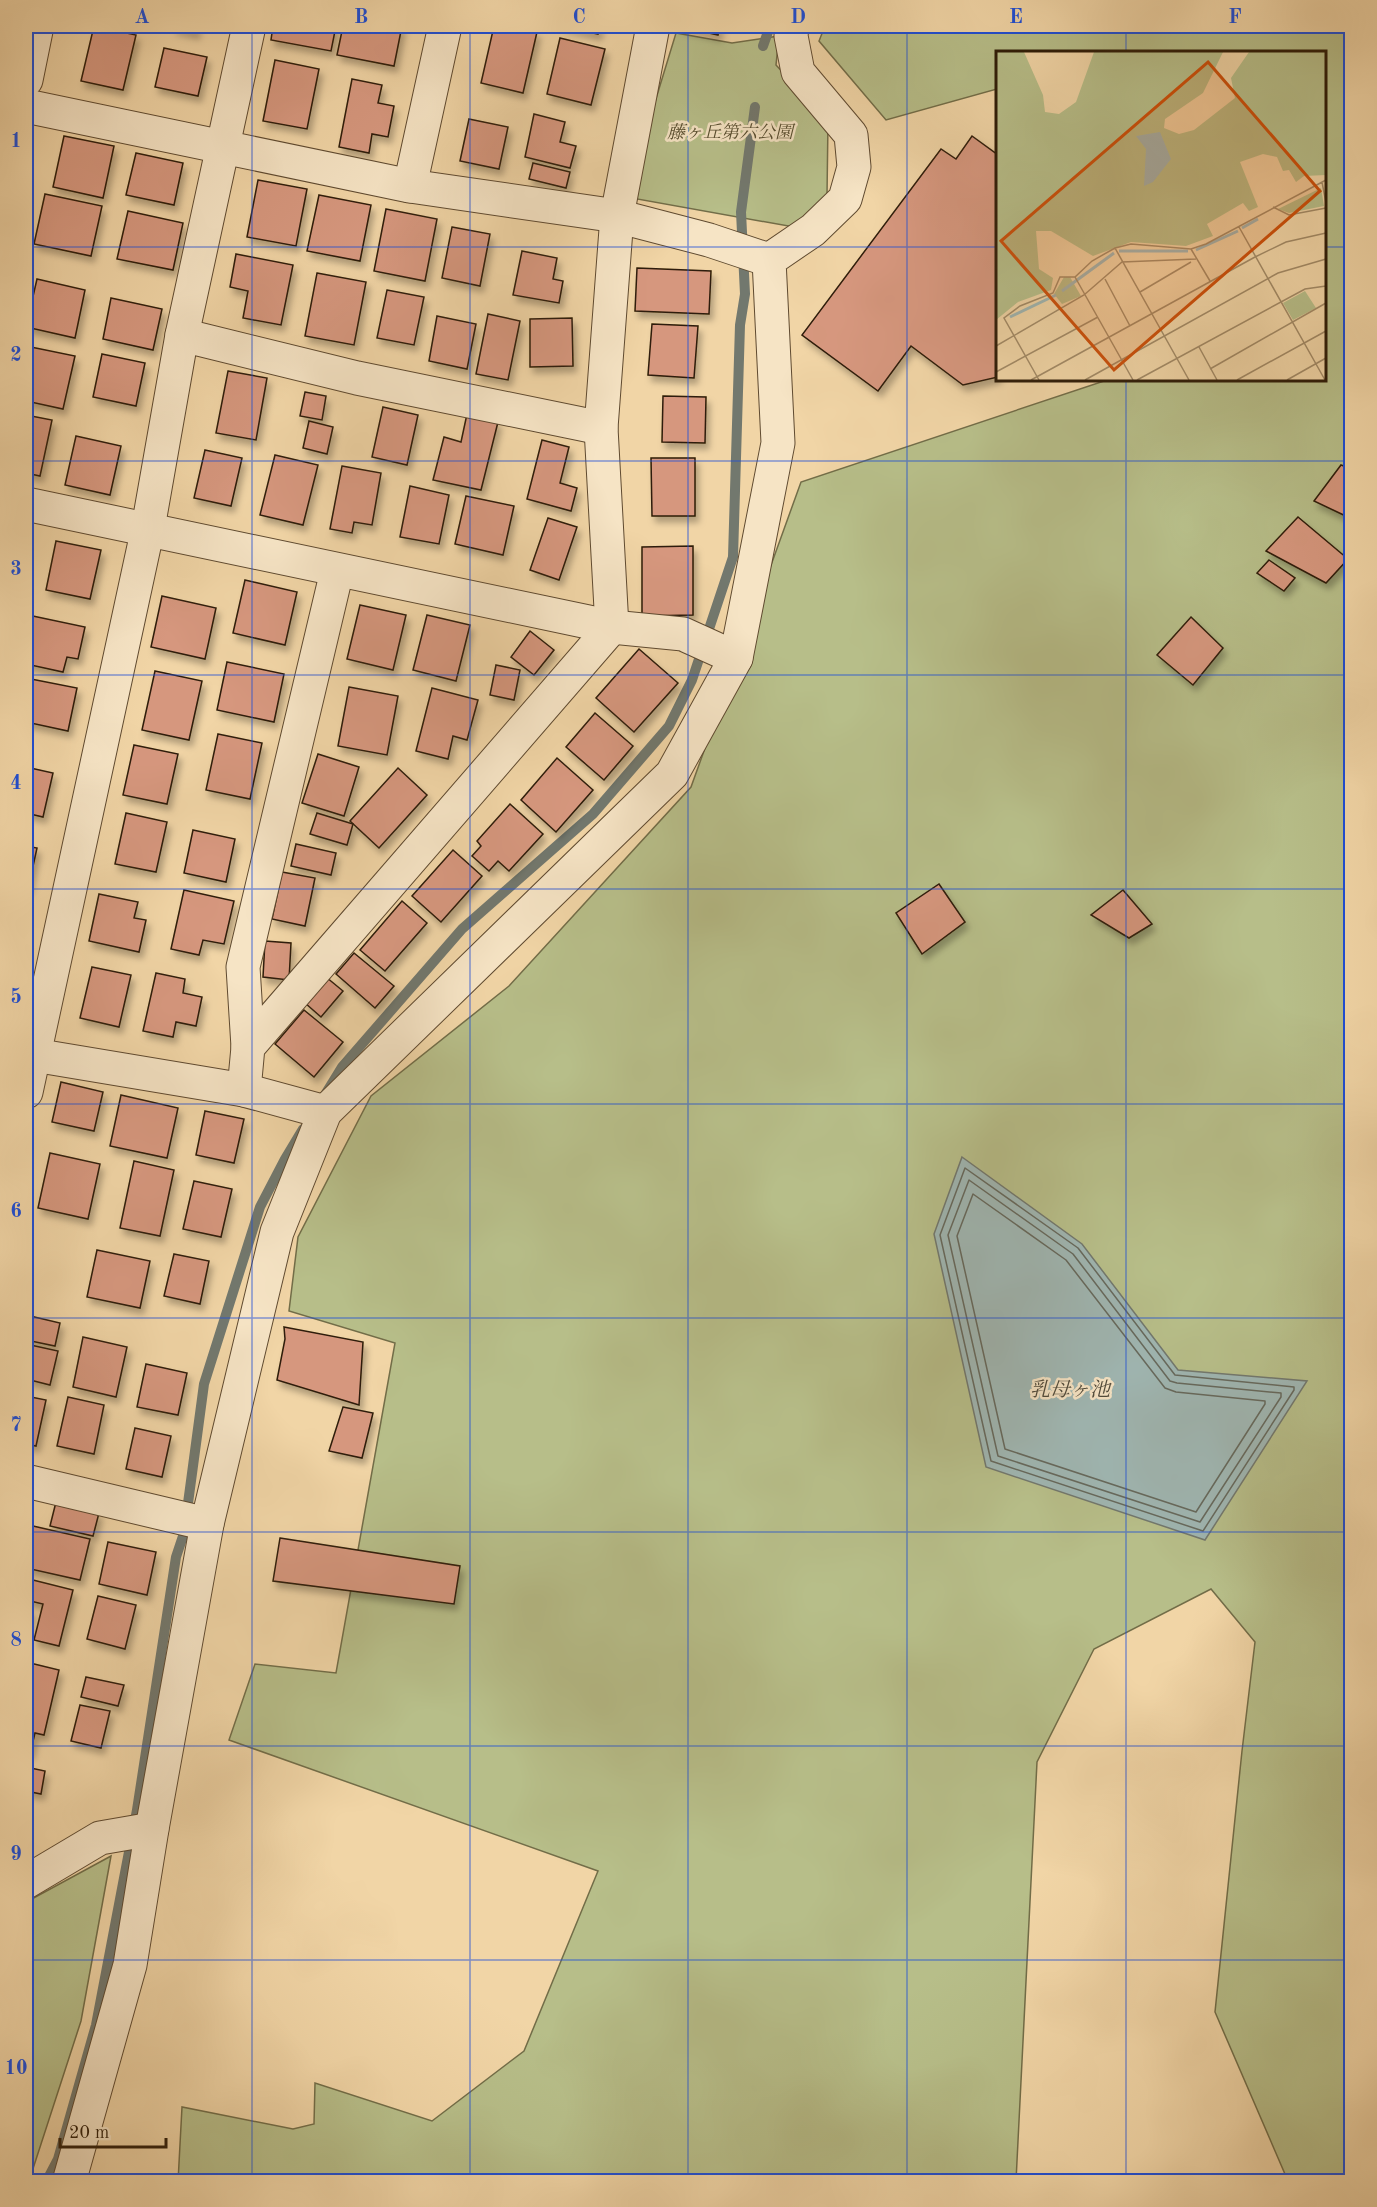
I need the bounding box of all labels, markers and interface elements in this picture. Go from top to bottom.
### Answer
text: A [134,8,150,28]
text: B [354,8,368,28]
text: C [572,8,586,28]
text: D [790,8,806,28]
text: E [1009,8,1023,28]
text: F [1228,8,1242,28]
inset map [996,51,1326,381]
park label: 藤ヶ丘第六公園 [667,122,796,142]
text: 1 [10,132,22,152]
text: 2 [10,346,22,366]
text: 3 [10,560,22,580]
text: 4 [10,774,22,794]
text: 5 [10,987,22,1008]
text: 6 [10,1202,22,1222]
water label: 乳母ヶ池 [1030,1379,1112,1401]
text: 7 [10,1416,22,1436]
text: 8 [10,1631,22,1651]
text: 9 [10,1845,22,1865]
text: 10 [4,2059,28,2079]
scale bar [60,2111,166,2149]
text: 20 m [69,2124,109,2142]

